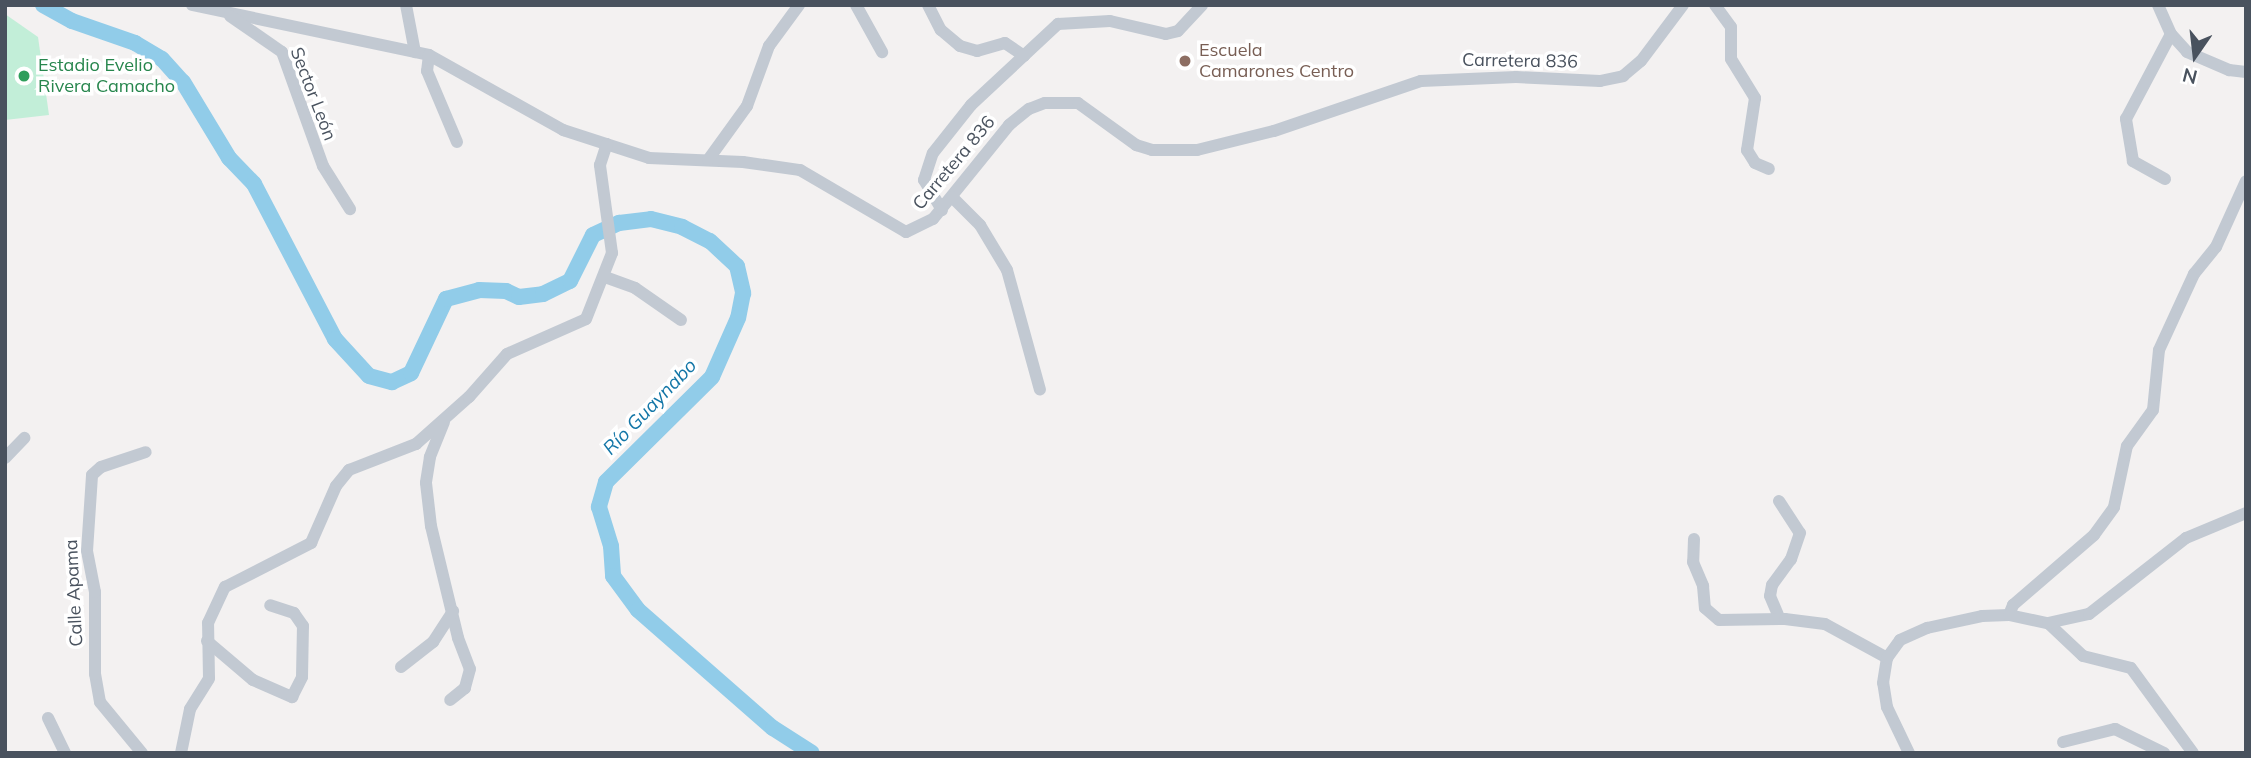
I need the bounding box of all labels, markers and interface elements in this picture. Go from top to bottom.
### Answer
north arrow [2160,21,2230,91]
place label: Escuela Camarones Centro [1199,40,1354,82]
street label: Sector León [285,44,341,144]
street label: Carretera 836 [1462,49,1578,73]
marker: Escuela Camarones Centro [1177,53,1193,69]
place label: Estadio Evelio Rivera Camacho [38,55,175,98]
text: N [2180,63,2200,90]
marker: Estadio Evelio Rivera Camacho [16,68,32,84]
street label: Carretera 836 [908,112,1000,214]
water label: Río Guaynabo [599,354,701,460]
street label: Calle Apama [60,539,88,647]

